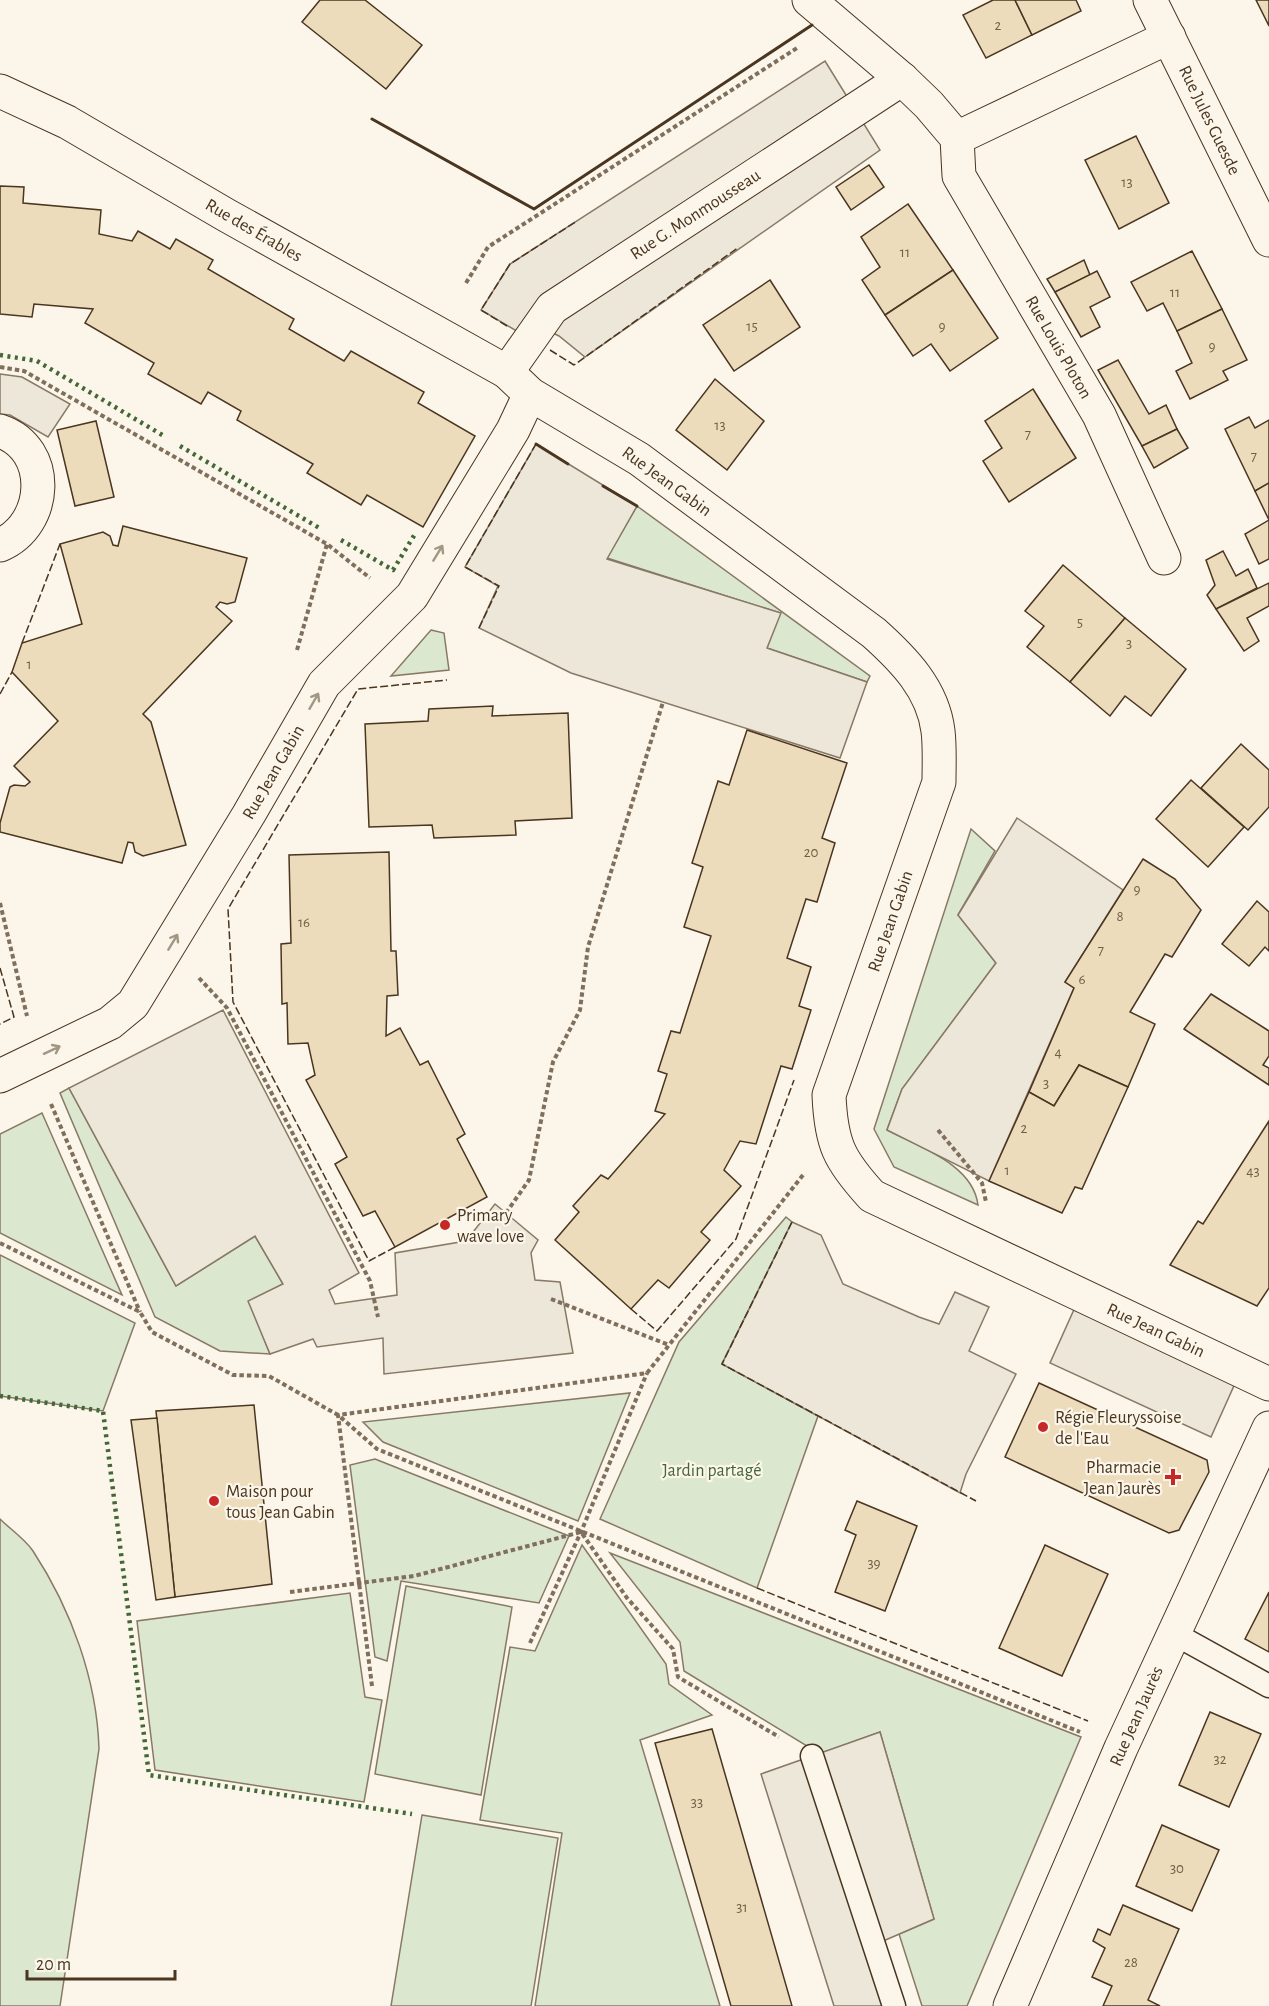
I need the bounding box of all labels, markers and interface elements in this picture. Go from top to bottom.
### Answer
house number: 2 [995,18,1002,33]
street label: Rue Jules Guesde [1175,63,1243,178]
street label: Rue G. Monmousseau [627,166,764,264]
house number: 13 [1121,175,1133,190]
street label: Rue des Érables [202,193,306,266]
house number: 11 [900,245,910,260]
house number: 11 [1170,285,1180,300]
street label: Rue Louis Ploton [1021,293,1095,402]
house number: 15 [746,319,758,334]
house number: 9 [938,319,946,334]
house number: 9 [1208,339,1216,354]
house number: 13 [714,418,726,433]
house number: 7 [1025,427,1031,442]
street label: Rue Jean Gabin [618,443,715,520]
house number: 7 [1251,449,1257,464]
one-way arrow [433,545,445,562]
house number: 5 [1077,615,1083,630]
house number: 3 [1126,636,1132,651]
house number: 1 [26,657,32,672]
one-way arrow [309,693,320,711]
street label: Rue Jean Gabin [240,722,308,823]
house number: 20 [804,845,818,860]
street label: Rue Jean Gabin [865,868,917,974]
house number: 9 [1133,882,1141,897]
house number: 8 [1116,909,1124,924]
house number: 16 [298,915,310,930]
one-way arrow [167,934,179,951]
house number: 7 [1098,943,1104,958]
house number: 6 [1078,972,1086,987]
one-way arrow [43,1043,61,1055]
house number: 4 [1054,1045,1062,1060]
house number: 3 [1043,1076,1049,1091]
house number: 2 [1021,1121,1028,1136]
house number: 1 [1004,1163,1010,1178]
house number: 43 [1246,1164,1260,1179]
place label: Primary wave love [457,1207,524,1246]
marker: Primary wave love [438,1218,452,1232]
street label: Rue Jean Gabin [1104,1300,1207,1361]
place label: Régie Fleuryssoise de l'Eau [1055,1409,1182,1448]
marker: Régie Fleuryssoise de l'Eau [1036,1420,1050,1434]
place label: Pharmacie Jean Jaurès [1084,1459,1161,1498]
park label: Jardin partagé [662,1462,762,1480]
marker: Pharmacie Jean Jaurès [1166,1470,1180,1484]
place label: Maison pour tous Jean Gabin [226,1483,335,1522]
marker: Maison pour tous Jean Gabin [207,1494,221,1508]
house number: 39 [867,1556,881,1571]
street label: Rue Jean Jaurès [1107,1664,1167,1769]
house number: 32 [1213,1752,1227,1767]
house number: 33 [691,1795,703,1810]
house number: 30 [1170,1861,1184,1876]
house number: 31 [736,1900,748,1915]
scale bar [27,1943,176,1981]
house number: 28 [1124,1955,1138,1970]
text: 20 m [36,1956,71,1974]

